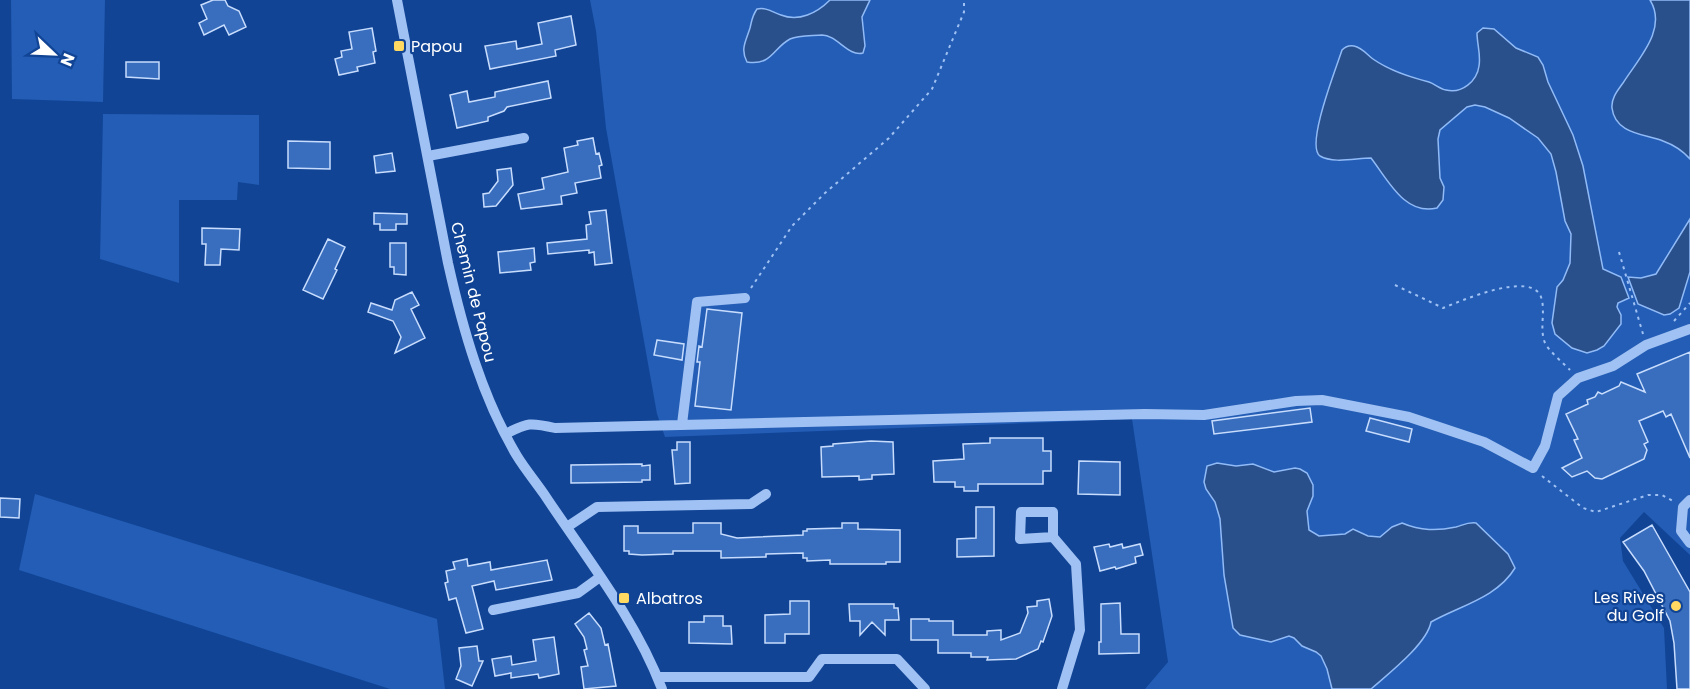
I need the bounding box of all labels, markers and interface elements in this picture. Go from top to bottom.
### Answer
north arrow [24,24,84,84]
place label: Papou [411,35,462,58]
marker: Papou [392,39,406,53]
text: N [54,50,80,70]
street label: Chemin de Papou [445,220,502,365]
place label: Les Rives du Golf [1594,586,1664,627]
place label: Albatros [636,587,703,610]
marker: Albatros [617,591,631,605]
marker: Les Rives du Golf [1669,599,1683,613]

